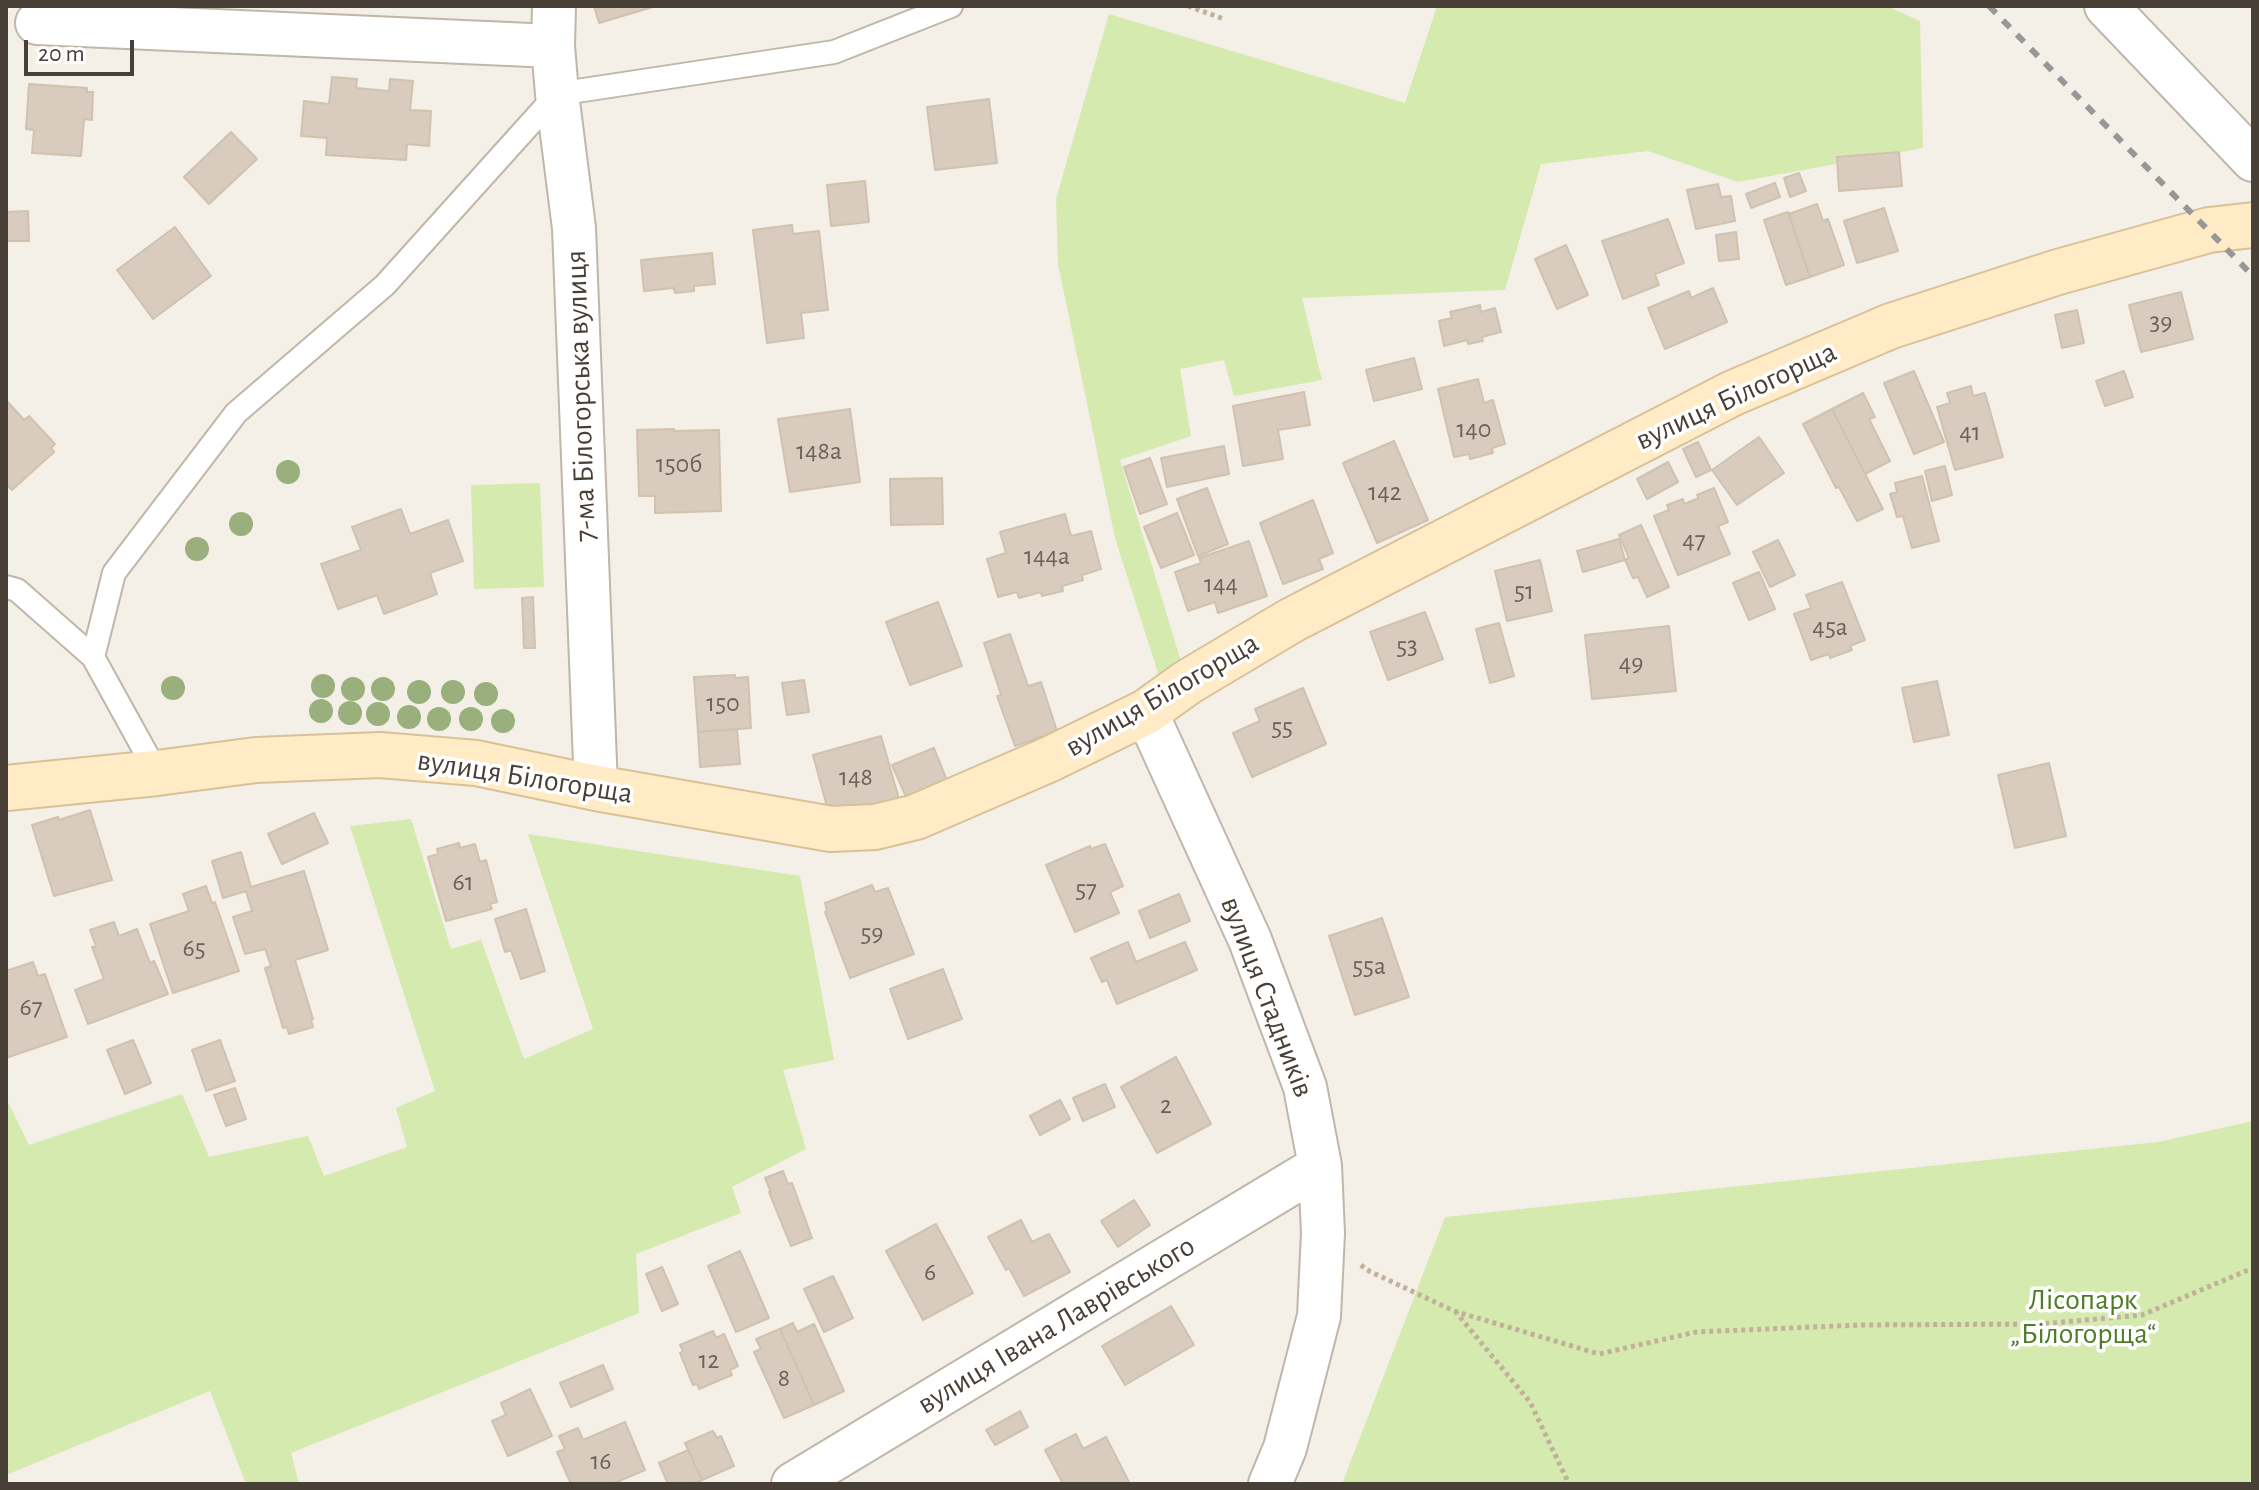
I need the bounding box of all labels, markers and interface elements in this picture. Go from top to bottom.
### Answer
scale bar [28,24,138,74]
text: 20 m [38,42,85,66]
street label: 7-ма Білогорська вулиця [558,249,604,543]
house number: 39 [2150,306,2172,338]
street label: вулиця Білогорща [1630,334,1842,458]
house number: 140 [1456,413,1492,445]
house number: 41 [1959,416,1981,448]
house number: 148а [796,435,842,467]
house number: 150б [656,448,702,480]
house number: 142 [1368,476,1402,508]
house number: 47 [1682,524,1706,556]
house number: 144а [1024,540,1070,572]
house number: 144 [1204,568,1238,600]
house number: 51 [1514,575,1534,607]
house number: 45а [1812,611,1848,643]
street label: вулиця Білогорща [1059,625,1265,765]
house number: 53 [1396,630,1418,662]
house number: 49 [1619,647,1643,679]
house number: 150 [706,687,740,719]
house number: 55 [1271,711,1293,743]
street label: вулиця Білогорща [415,742,635,812]
house number: 148 [839,761,873,793]
house number: 61 [452,866,474,898]
house number: 57 [1075,873,1097,905]
street label: вулиця Стадників [1212,892,1322,1102]
house number: 59 [860,917,884,949]
house number: 65 [182,932,206,964]
house number: 55а [1352,950,1386,982]
house number: 67 [19,991,43,1023]
house number: 2 [1160,1089,1172,1121]
street label: вулиця Івана Лаврівського [911,1228,1201,1422]
house number: 6 [924,1256,936,1288]
park label: Лісопарк „Білогорща“ [2010,1282,2156,1352]
house number: 12 [699,1344,719,1376]
house number: 8 [778,1362,790,1394]
house number: 16 [590,1445,612,1477]

